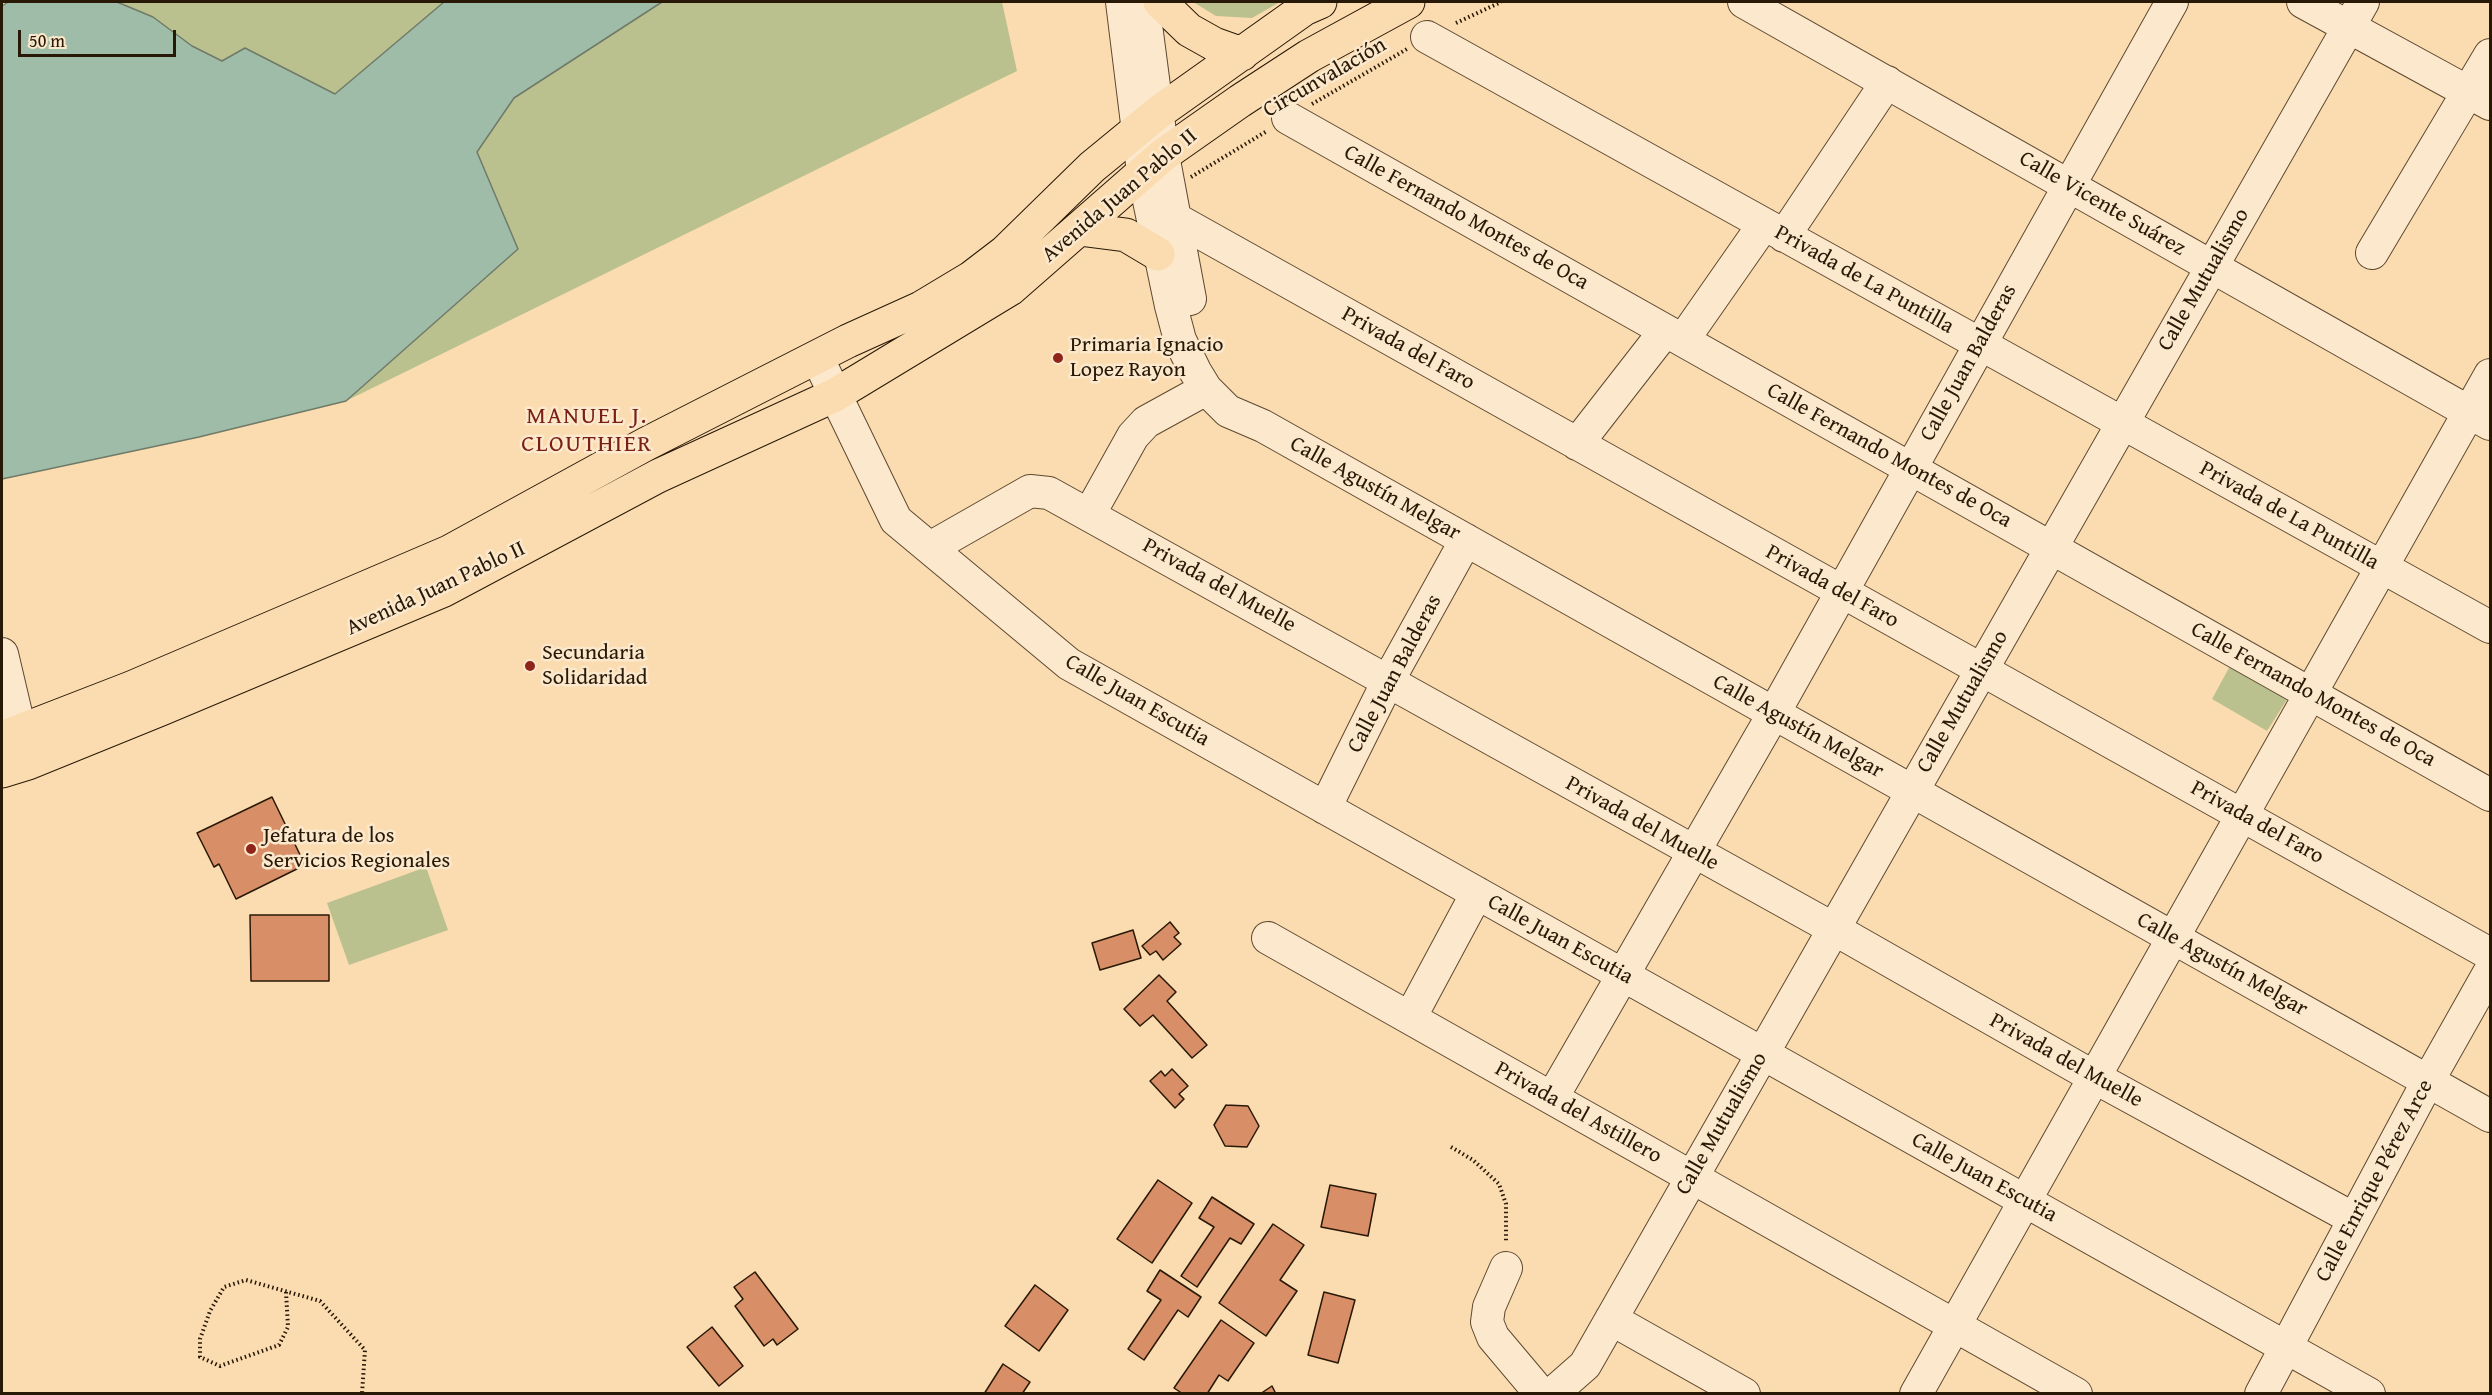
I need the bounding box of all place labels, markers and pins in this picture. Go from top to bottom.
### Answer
place label: Primaria Ignacio Lopez Rayon [1070,332,1224,384]
marker: Primaria Ignacio Lopez Rayon [1051,351,1065,365]
place label: Secundaria Solidaridad [542,640,648,692]
marker: Secundaria Solidaridad [523,659,537,673]
place label: Jefatura de los Servicios Regionales [263,823,450,874]
marker: Jefatura de los Servicios Regionales [244,842,258,856]

